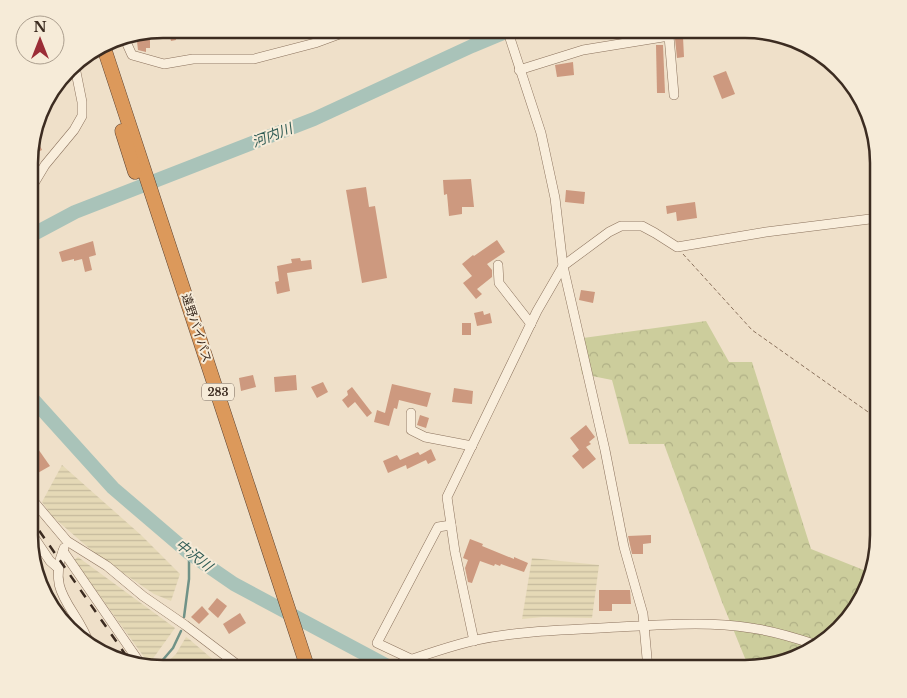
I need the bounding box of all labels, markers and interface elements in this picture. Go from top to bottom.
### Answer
north arrow [15,15,65,65]
text: N [33,18,47,36]
water label: 河内川 [249,118,297,151]
street label: 遠野バイパス [179,292,215,364]
road number: 283 [202,384,234,401]
water label: 中沢川 [172,535,218,576]

